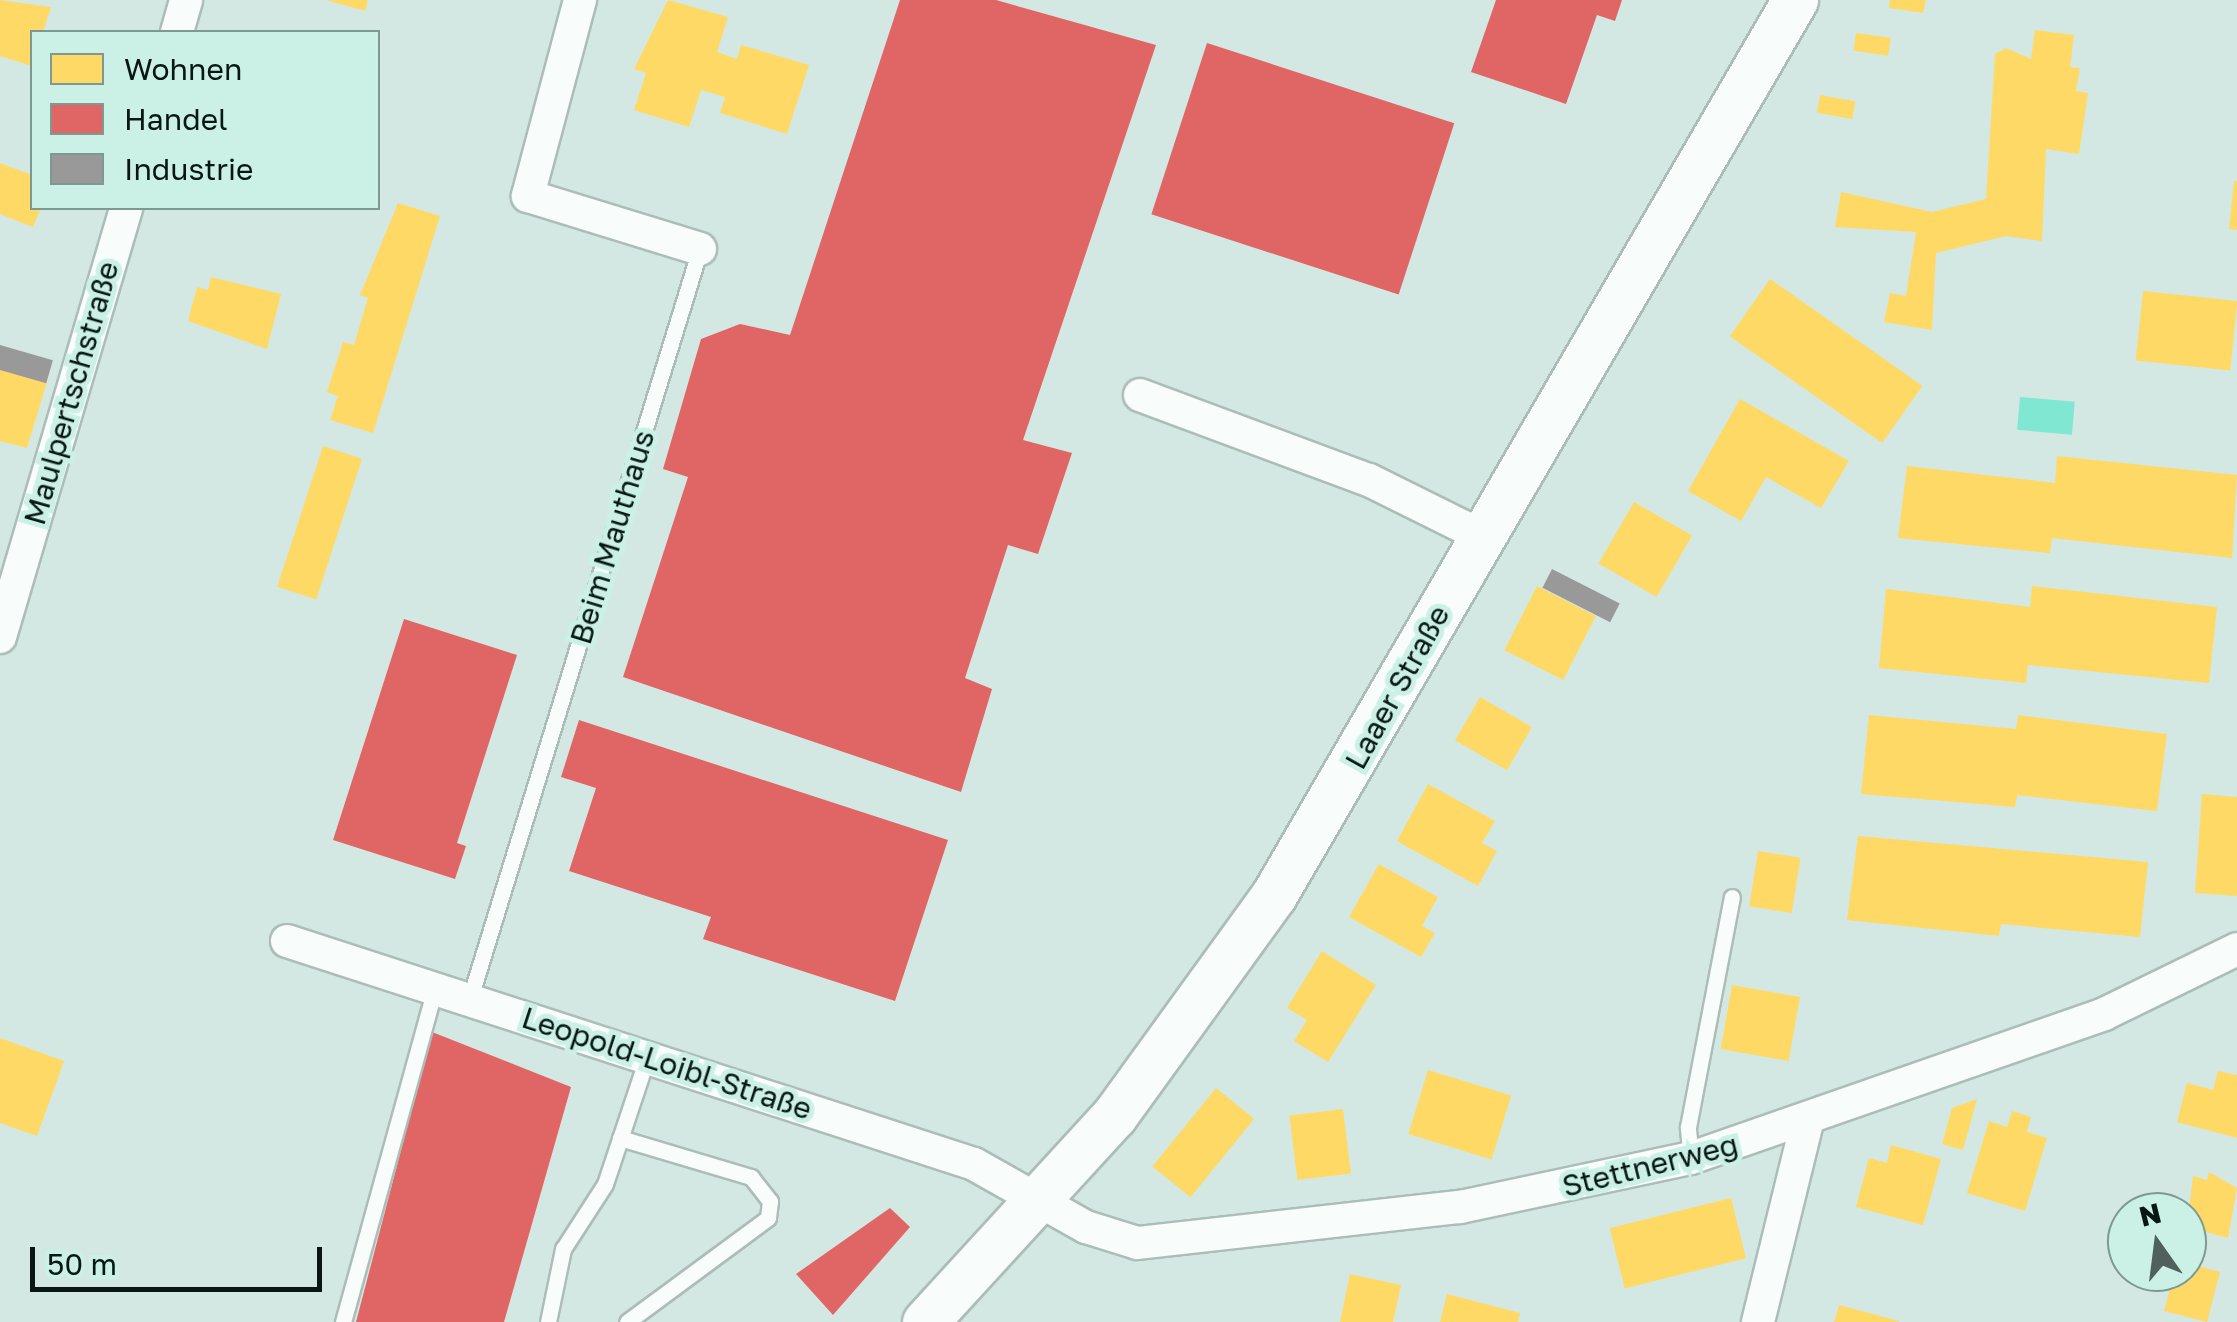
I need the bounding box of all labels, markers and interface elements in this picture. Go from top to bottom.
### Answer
legend [30,30,380,210]
text: Wohnen [124,51,242,87]
text: Handel [124,101,228,137]
text: Industrie [124,151,254,187]
street label: Maulpertschstraße [16,257,126,529]
street label: Beim Mauthaus [562,426,662,648]
street label: Laaer Straße [1337,599,1457,775]
street label: Leopold-Loibl-Straße [518,999,816,1127]
street label: Stettnerweg [1558,1126,1742,1204]
north arrow [2107,1192,2207,1292]
text: N [2136,1196,2164,1233]
scale bar [35,1227,328,1289]
text: 50 m [47,1246,117,1282]

